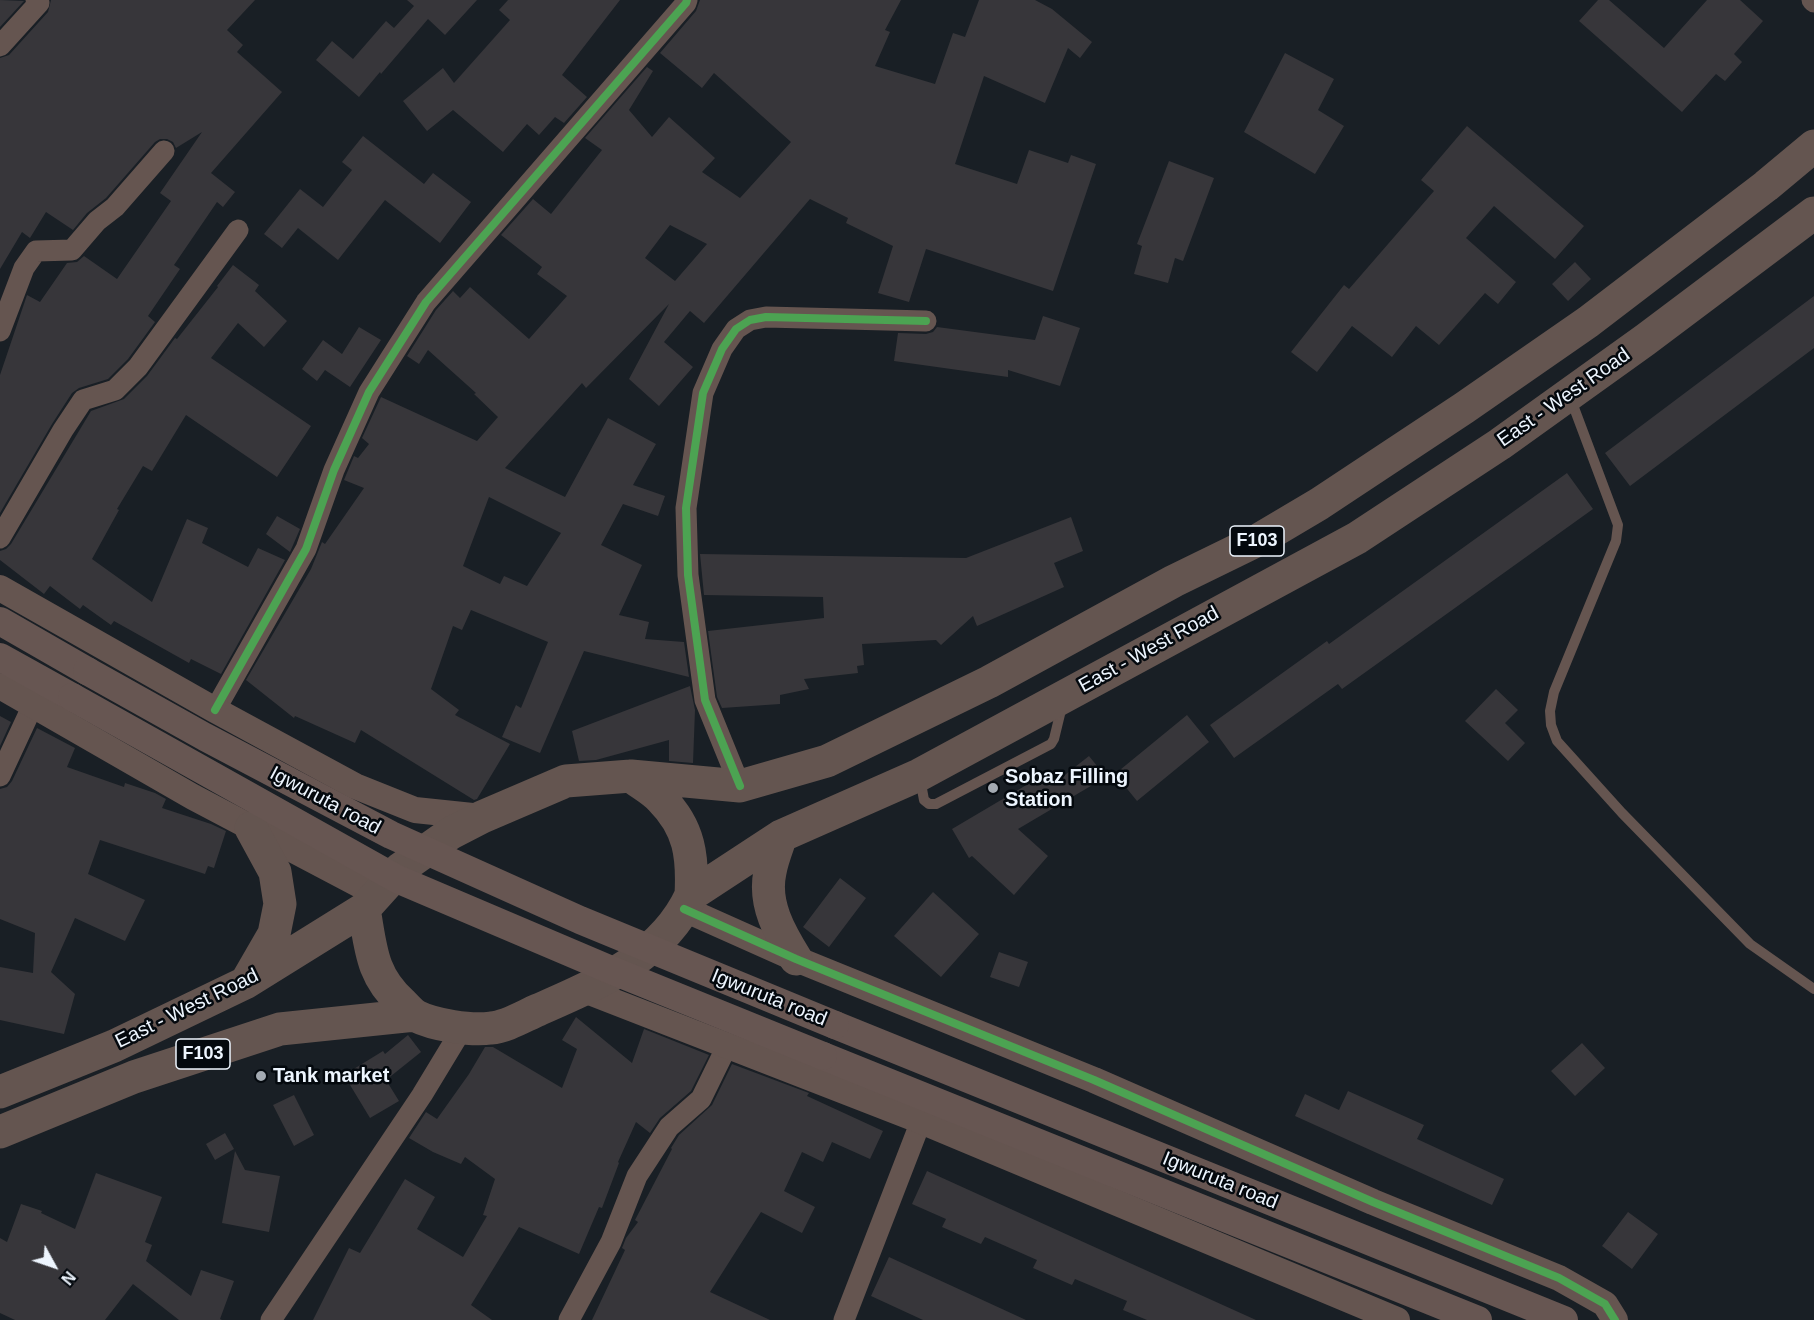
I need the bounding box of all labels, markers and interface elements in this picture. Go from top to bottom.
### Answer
street label: East - West Road [1493,343,1635,453]
road number: F103 [1230,526,1284,556]
street label: East - West Road [1075,602,1223,698]
street label: Igwuruta road [265,762,385,840]
place label: Sobaz Filling Station [1005,765,1128,812]
marker: Sobaz Filling Station [986,781,1000,795]
street label: East - West Road [111,964,263,1054]
street label: Igwuruta road [708,964,830,1032]
road number: F103 [176,1039,230,1069]
place label: Tank market [273,1064,389,1088]
marker: Tank market [254,1069,268,1083]
street label: Igwuruta road [1159,1147,1281,1215]
north arrow [24,1236,84,1296]
text: N [58,1268,78,1288]

